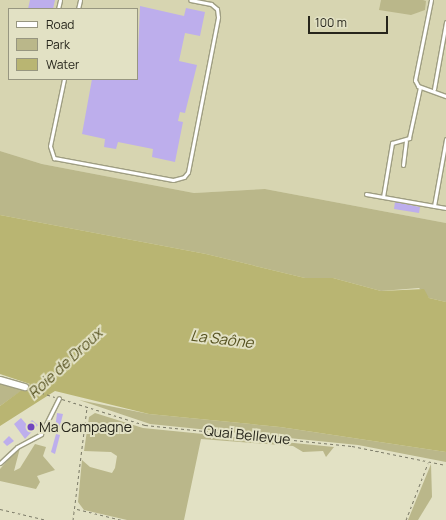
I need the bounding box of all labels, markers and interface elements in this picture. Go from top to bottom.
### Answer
legend [8,8,138,80]
scale bar [310,8,390,34]
text: 100 m [315,14,347,31]
text: Road [46,16,74,33]
text: Park [46,36,70,53]
text: Water [46,56,79,73]
water label: Roie de Droux [24,324,106,402]
water label: La Saône [190,326,254,352]
place label: Ma Campagne [39,419,132,435]
marker: Ma Campagne [26,422,36,432]
street label: Quai Bellevue [203,422,291,448]

